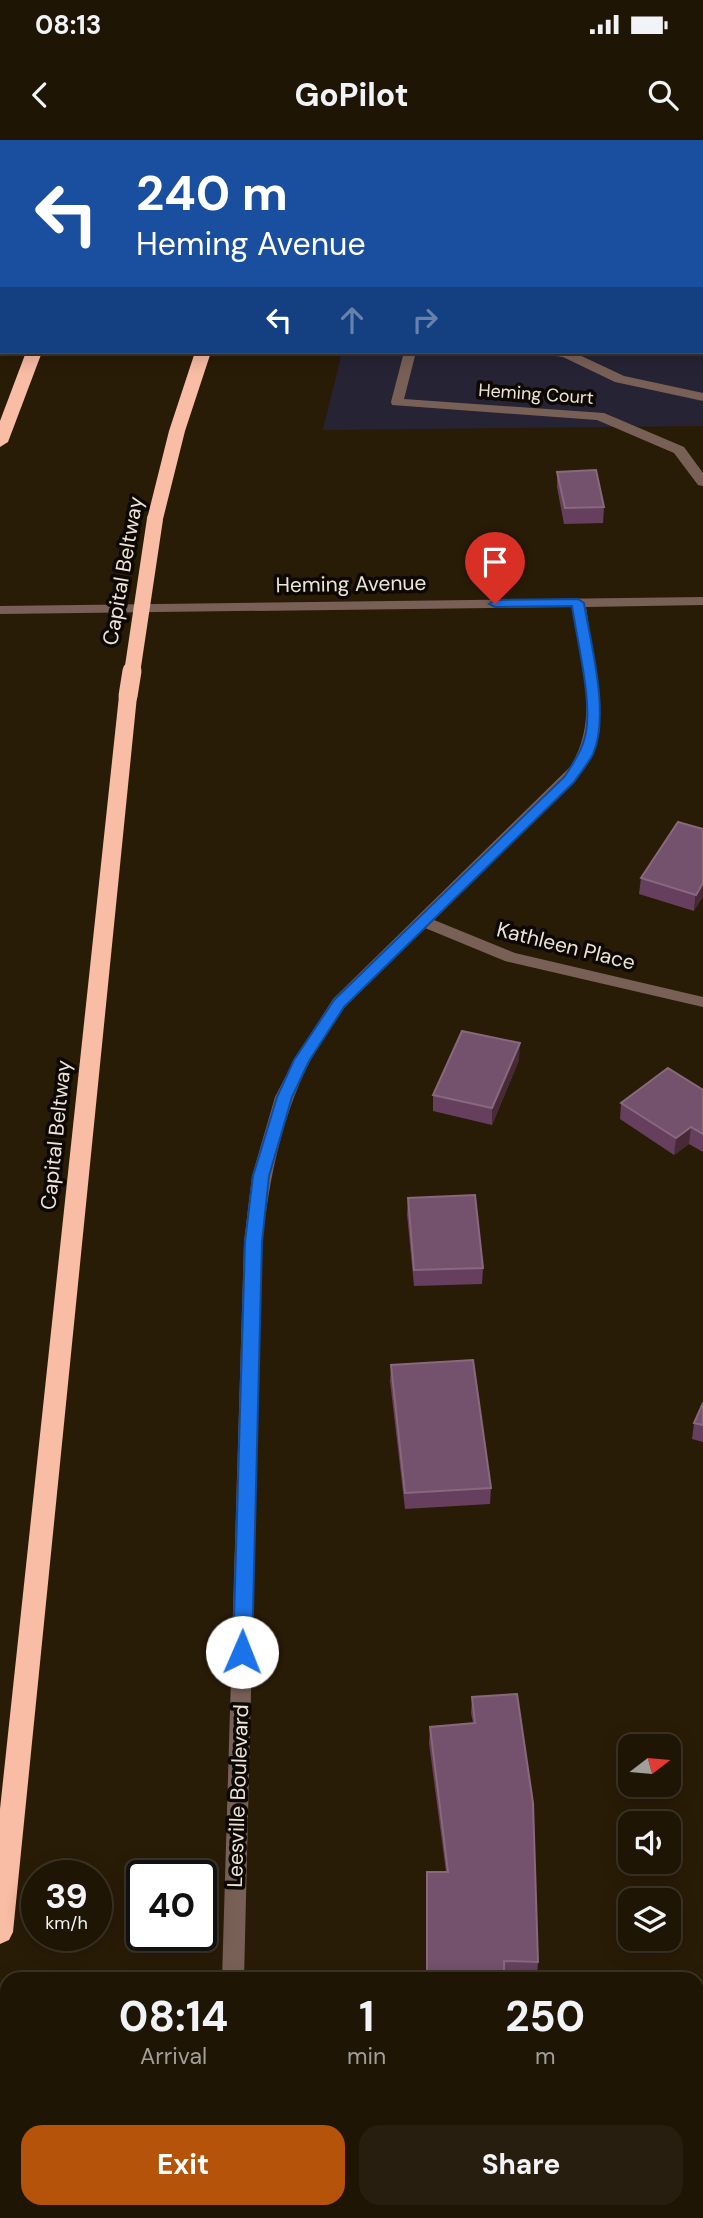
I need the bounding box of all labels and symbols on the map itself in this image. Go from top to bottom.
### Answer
street label: Heming Court [477,378,595,410]
street label: Capital Beltway [96,494,150,648]
pin [465,532,525,604]
street label: Heming Avenue [275,569,427,599]
street label: Kathleen Place [494,915,638,977]
street label: Capital Beltway [34,1058,78,1211]
position arrow [205,1615,279,1689]
street label: Leesville Boulevard [221,1704,255,1888]
north arrow [618,1734,681,1797]
speed limit sign: 40 [126,1860,217,1951]

